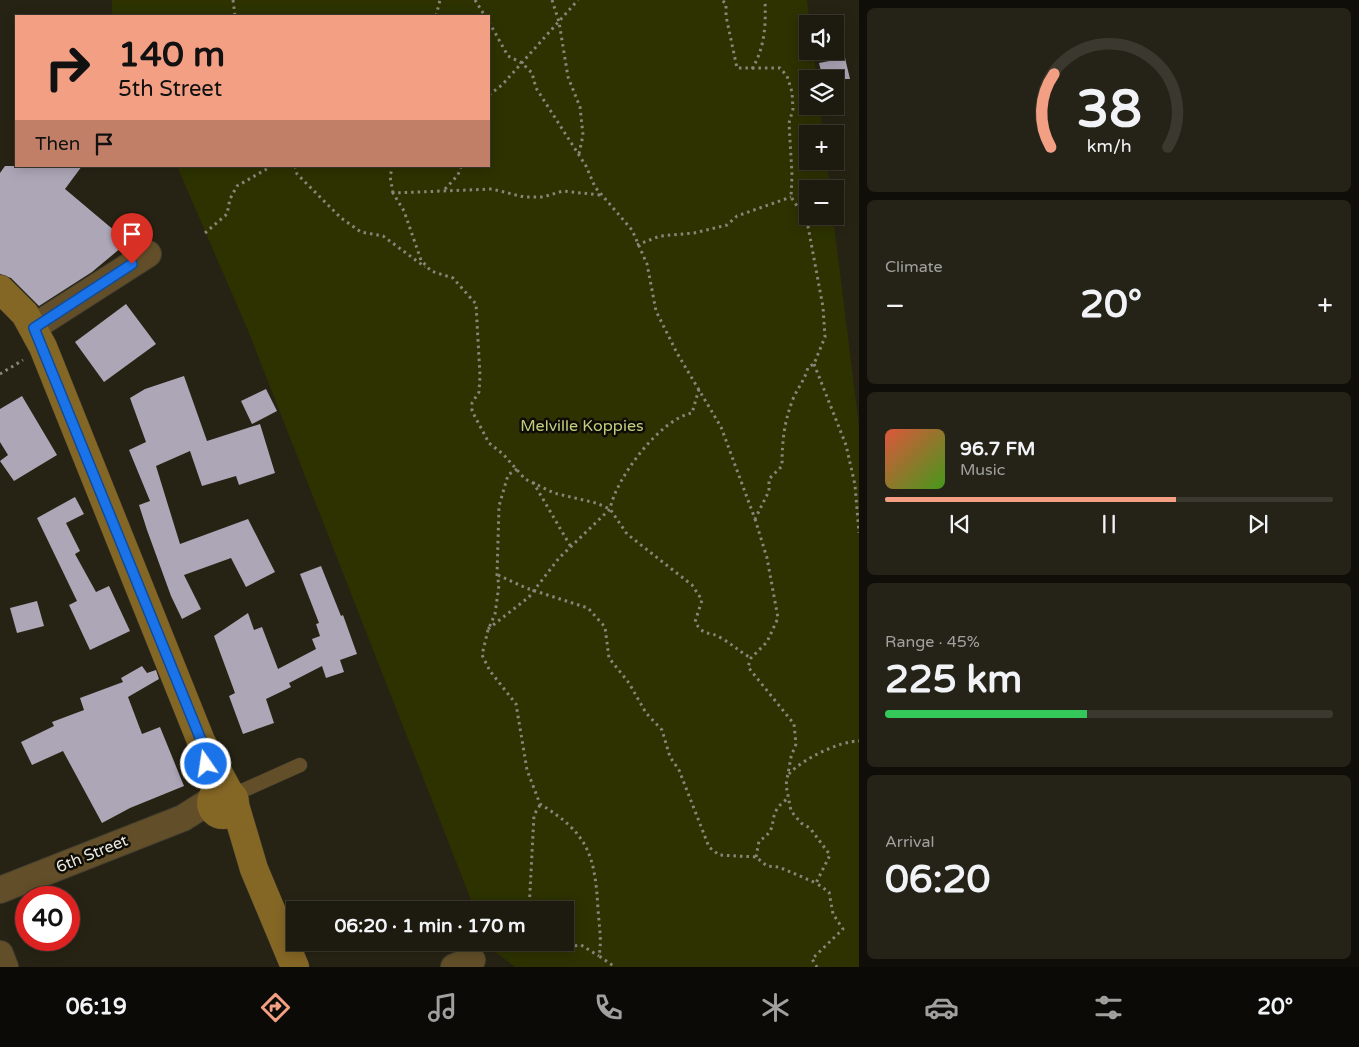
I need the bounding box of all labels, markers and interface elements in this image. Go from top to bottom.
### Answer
map controls [799,15,844,225]
button: sound [799,15,844,60]
text: 140 m [118,34,225,76]
icon: right [35,35,100,100]
button: layers [799,70,844,115]
text: 5th Street [118,76,222,102]
text: 38 [1076,78,1142,141]
button: + [799,125,844,170]
icon: arrive [90,130,118,158]
text: Then [35,133,80,155]
text: km/h [1087,136,1131,157]
button: − [799,180,844,225]
pin [111,213,153,264]
icon: arrive [118,220,146,248]
text: Climate [885,257,943,277]
text: 20° [1080,282,1142,328]
text: − [885,289,905,323]
text: + [1317,289,1333,323]
park label: Melville Koppies [520,416,644,436]
text: 96.7 FM [960,438,1035,460]
text: Music [960,460,1005,480]
icon: previous [946,510,974,538]
icon: pause [1095,510,1123,538]
icon: next [1244,510,1272,538]
text: Range · 45% [885,632,980,652]
text: 225 km [885,657,1022,703]
position arrow [179,737,231,789]
street label: 6th Street [53,831,131,877]
text: Arrival [885,832,934,852]
text: 06:20 [885,857,990,903]
speed limit sign: 40 [15,886,80,951]
text: 06:20 · 1 min · 170 m [334,915,526,937]
icon: directions [258,990,293,1025]
icon: music [425,990,460,1025]
icon: phone [591,990,626,1025]
icon: climate [758,990,793,1025]
icon: car [924,990,959,1025]
icon: filters [1091,990,1126,1025]
text: 06:19 [66,994,127,1020]
text: 20° [1257,994,1293,1020]

